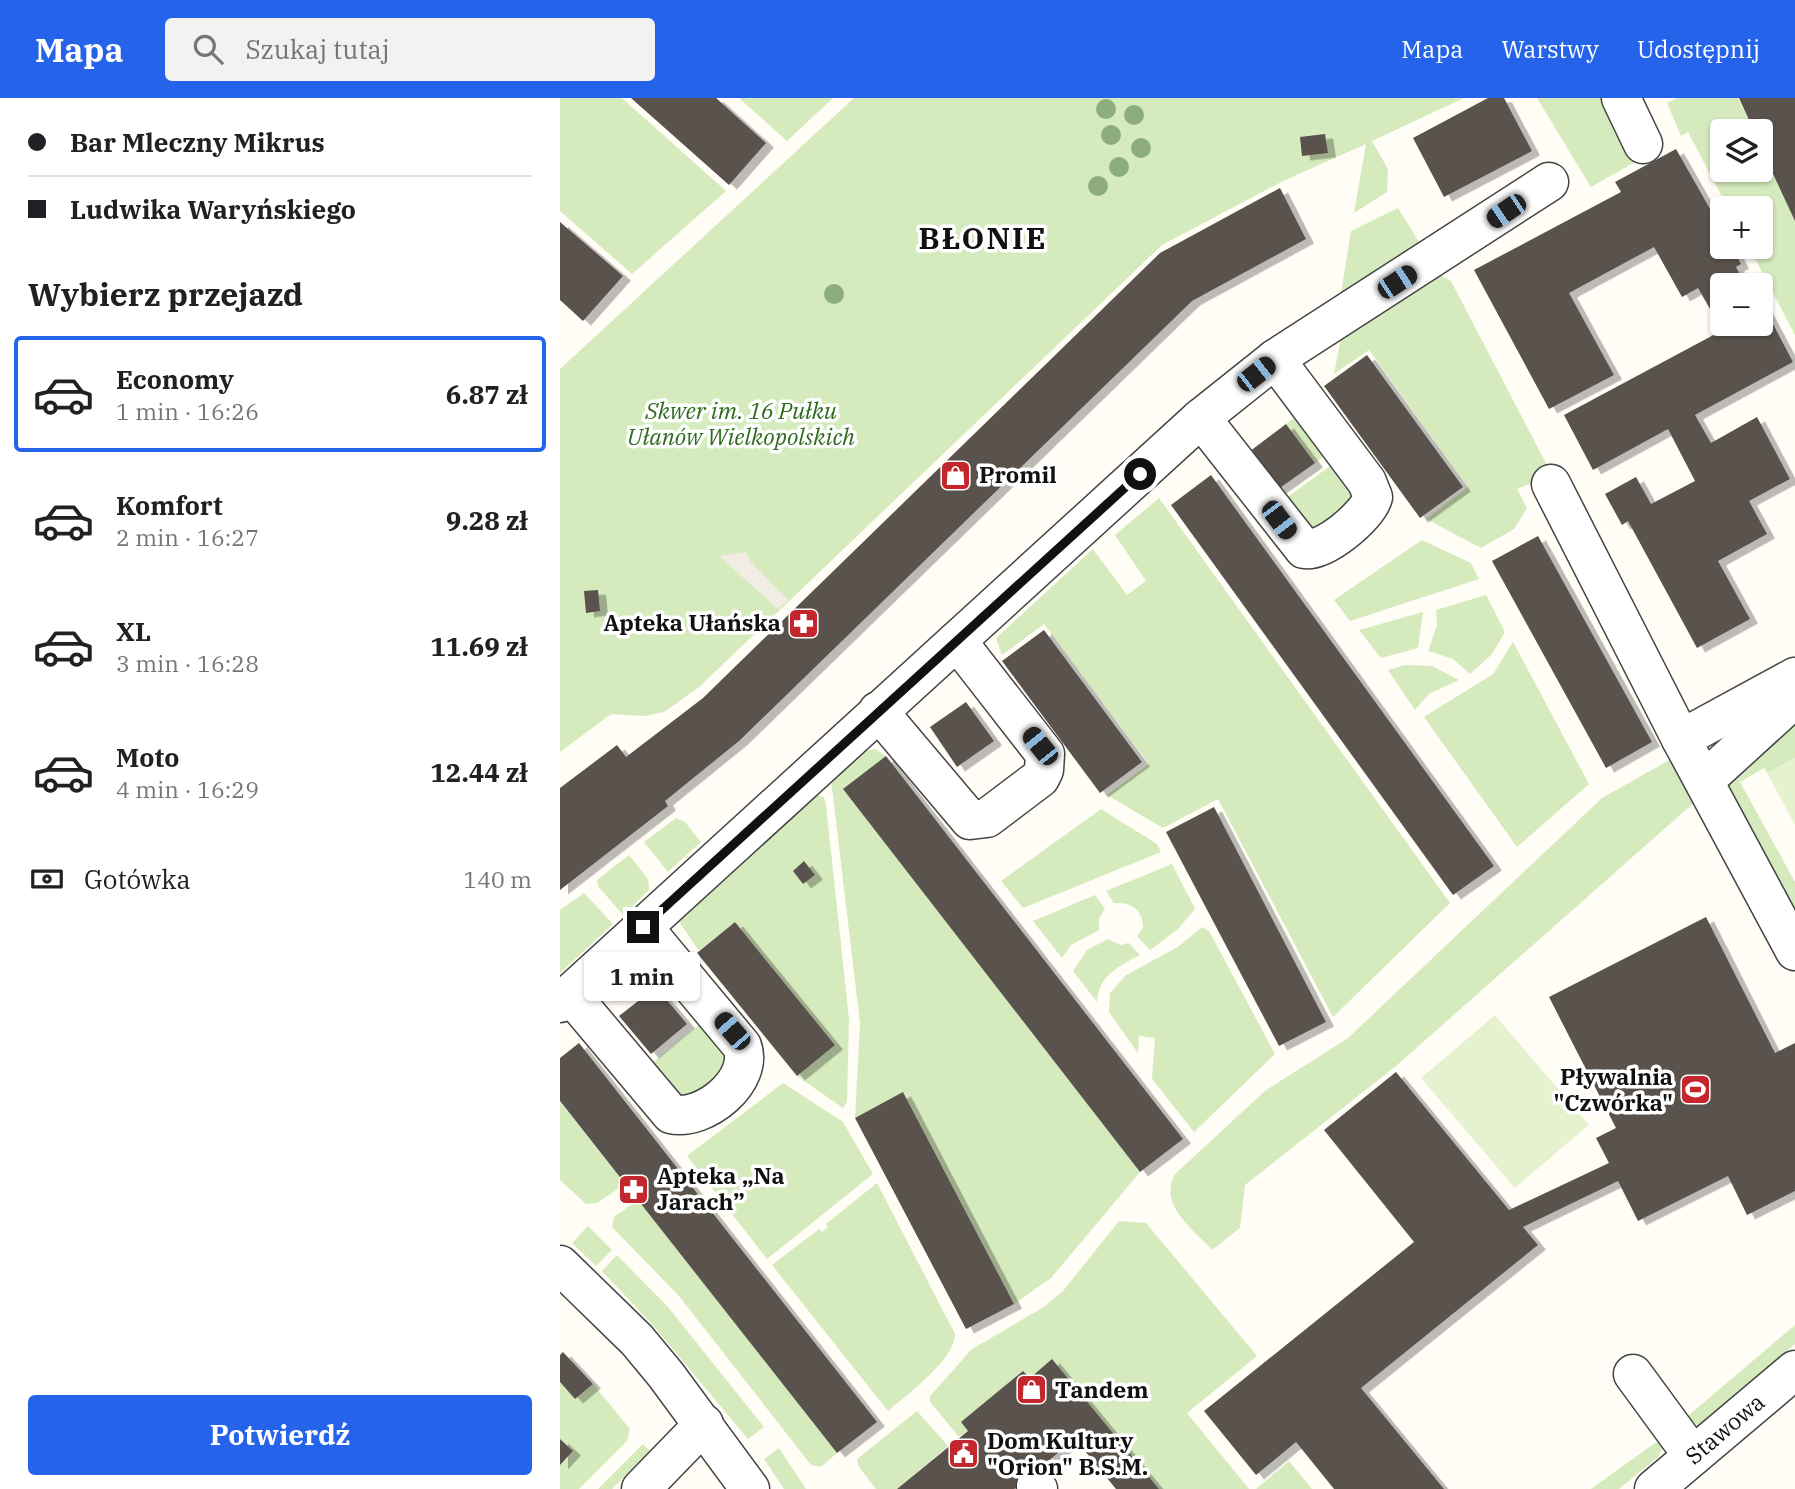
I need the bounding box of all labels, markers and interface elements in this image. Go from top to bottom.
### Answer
search box [165,18,655,81]
text: Mapa [35,28,123,71]
icon: search [189,30,227,68]
text: Szukaj tutaj [245,32,390,66]
text: Mapa [1401,33,1463,65]
text: Warstwy [1501,33,1599,65]
text: Udostępnij [1637,33,1760,65]
map controls [1710,119,1773,336]
button: layers [1710,119,1773,182]
text: Bar Mleczny Mikrus [70,125,325,159]
car [1483,191,1530,231]
text: Ludwika Waryńskiego [70,192,356,226]
button: + [1710,196,1773,259]
district label: BŁONIE [919,218,1047,257]
car [1374,262,1421,302]
text: Wybierz przejazd [28,273,303,315]
button: − [1710,273,1773,336]
car [1233,353,1280,395]
text: Economy [116,362,234,396]
icon: car [32,363,95,426]
text: 6.87 zł [446,377,528,411]
park label: Skwer im. 16 Pułku Ułanów Wielkopolskich [627,395,855,451]
text: 1 min · 16:26 [116,396,259,426]
shop icon: Promil [939,458,973,492]
route start [1124,458,1156,490]
place label: Promil [979,459,1057,489]
text: Komfort [116,488,223,522]
icon: car [32,489,95,552]
car [1258,497,1301,543]
text: 9.28 zł [446,503,528,537]
text: 2 min · 16:27 [116,522,259,552]
pharmacy icon: Apteka Ułańska [787,606,821,640]
place label: Apteka Ułańska [603,607,781,637]
text: XL [116,614,151,648]
icon: car [32,615,95,678]
text: 11.69 zł [430,629,528,663]
text: 3 min · 16:28 [116,648,259,678]
car [1019,723,1062,769]
text: Moto [116,740,179,774]
icon: car [32,741,95,804]
text: 12.44 zł [430,755,528,789]
text: 4 min · 16:29 [116,774,259,804]
icon: cash [28,860,66,898]
text: Gotówka [84,862,191,896]
text: 140 m [463,864,532,894]
route end [627,911,659,943]
callout: 1 min [585,952,701,1001]
text: 1 min [610,961,674,991]
car [711,1008,754,1054]
place label: Pływalnia "Czwórka" [1553,1061,1673,1117]
sports icon: Pływalnia "Czwórka" [1679,1073,1713,1107]
place label: Apteka „Na Jarach” [657,1160,785,1216]
pharmacy icon: Apteka „Na Jarach” [617,1172,651,1206]
shop icon: Tandem [1015,1373,1049,1407]
place label: Tandem [1055,1374,1149,1404]
street label: Stawowa [1679,1386,1770,1470]
button: Potwierdź [28,1395,532,1475]
place label: Dom Kultury "Orion" B.S.M. [987,1425,1148,1481]
public building icon: Dom Kultury "Orion" B.S.M. [947,1437,981,1471]

